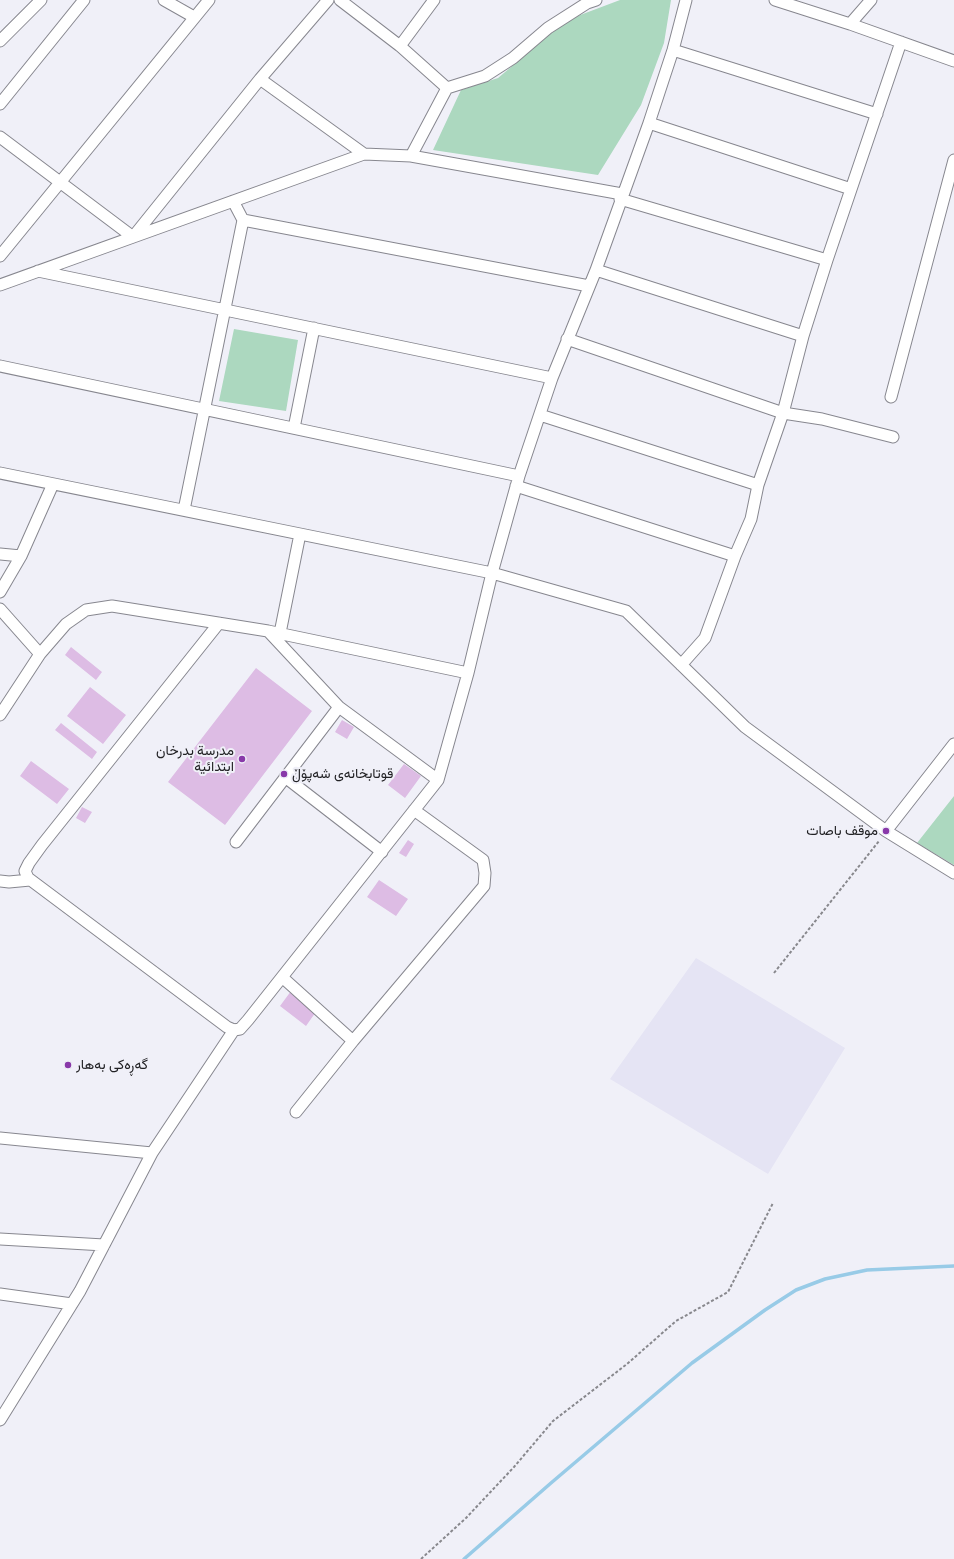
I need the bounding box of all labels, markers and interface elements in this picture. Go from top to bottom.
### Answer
place label: مدرسة بدرخان ابتدائية [156,743,234,776]
marker: مدرسة بدرخان ابتدائية [237,754,247,764]
place label: قوتابخانەی شەپۆڵ [292,766,393,782]
marker: قوتابخانەی شەپۆڵ [279,769,289,779]
place label: موقف باصات [806,823,878,839]
marker: موقف باصات [881,826,891,836]
place label: گەڕەکی بەهار [76,1057,148,1073]
marker: گەڕەکی بەهار [63,1060,73,1070]

